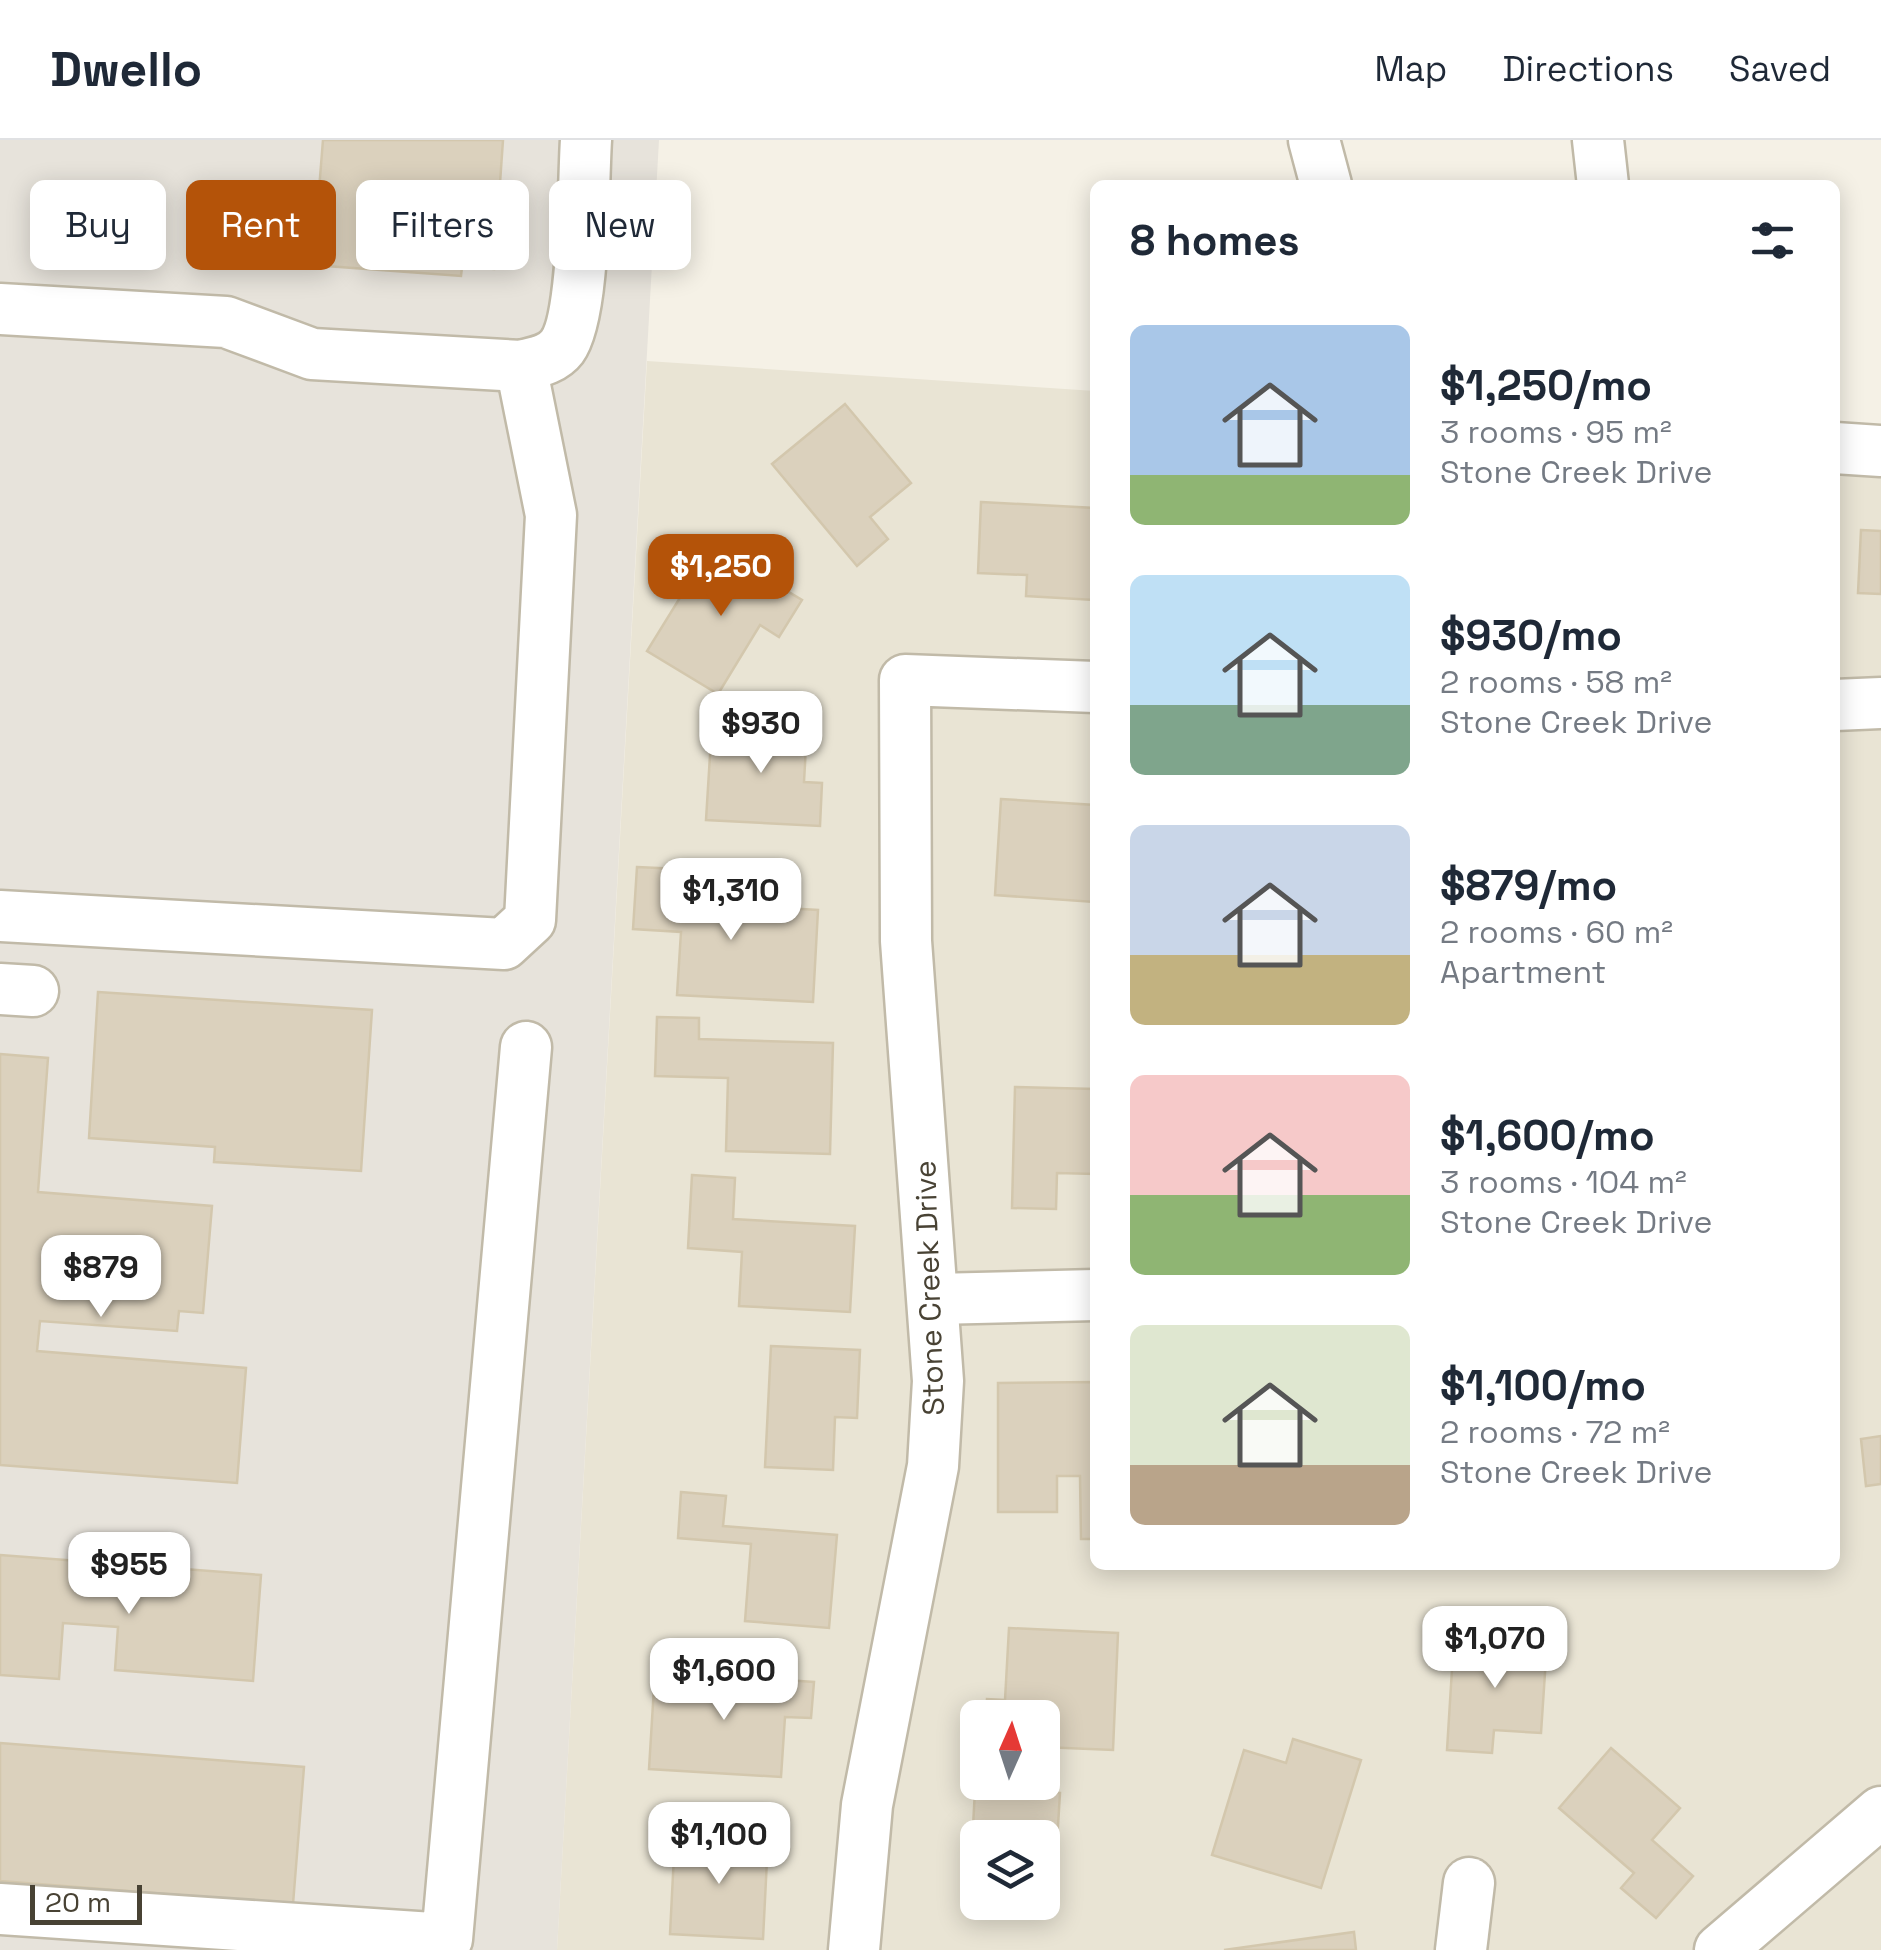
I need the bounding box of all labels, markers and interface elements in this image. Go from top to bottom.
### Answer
text: Dwello [50,39,202,100]
text: Map [1374,47,1447,91]
text: Directions [1502,47,1674,91]
text: Saved [1729,47,1831,91]
chip: Buy [30,180,166,270]
chip: Rent [186,180,336,270]
chip: Filters [356,180,529,270]
chip: New [549,180,691,270]
icon: filters [1745,213,1800,268]
text: 8 homes [1130,214,1300,267]
text: $1,250/mo [1440,359,1652,412]
icon: home [1210,365,1330,485]
text: 3 rooms · 95 m² [1440,412,1672,452]
text: Stone Creek Drive [1440,452,1712,492]
pin: $1,250 [640,534,802,619]
text: $1,250 [670,546,772,586]
text: $930/mo [1440,609,1622,662]
icon: home [1210,615,1330,735]
text: 2 rooms · 58 m² [1440,662,1672,702]
pin: $930 [702,691,820,776]
text: Stone Creek Drive [1440,702,1712,742]
text: $930 [721,703,801,743]
pin: $1,310 [650,858,812,943]
text: $879/mo [1440,859,1617,912]
icon: home [1210,865,1330,985]
text: $1,310 [682,870,780,910]
text: 2 rooms · 60 m² [1440,912,1673,952]
text: Apartment [1440,952,1606,992]
text: $1,600/mo [1440,1109,1655,1162]
icon: home [1210,1115,1330,1235]
street label: Stone Creek Drive [905,1160,953,1416]
text: 3 rooms · 104 m² [1440,1162,1687,1202]
text: Stone Creek Drive [1440,1202,1712,1242]
pin: $879 [42,1235,160,1320]
text: $879 [63,1247,139,1287]
text: $1,100/mo [1440,1359,1646,1412]
icon: home [1210,1365,1330,1485]
text: 2 rooms · 72 m² [1440,1412,1670,1452]
text: Stone Creek Drive [1440,1452,1712,1492]
pin: $955 [70,1532,188,1617]
text: $955 [90,1544,168,1584]
pin: $1,070 [1414,1606,1576,1691]
text: $1,070 [1444,1618,1546,1658]
pin: $1,600 [643,1638,805,1723]
text: $1,600 [672,1650,776,1690]
north arrow [960,1700,1060,1800]
map controls [960,1700,1060,1920]
pin: $1,100 [638,1802,800,1887]
text: $1,100 [670,1814,768,1854]
button: layers [960,1820,1060,1920]
scale bar [30,1880,142,1924]
text: 20 m [45,1884,111,1920]

